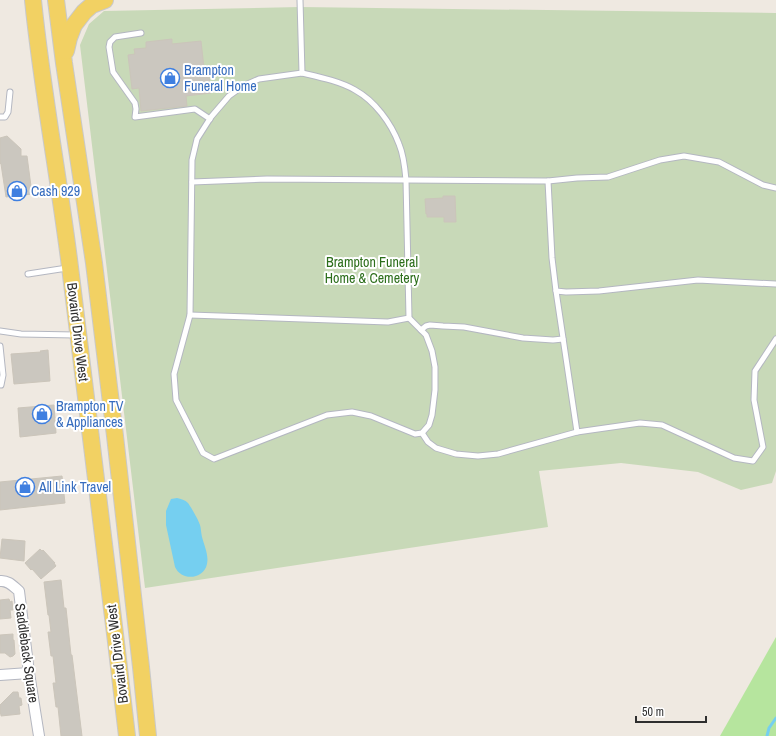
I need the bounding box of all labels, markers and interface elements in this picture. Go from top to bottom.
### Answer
place label: Brampton Funeral Home [184,61,257,95]
shop icon: Brampton Funeral Home [159,67,181,89]
shop icon: Cash 929 [6,180,28,202]
place label: Cash 929 [31,182,80,200]
park label: Brampton Funeral Home & Cemetery [325,253,419,287]
street label: Bovaird Drive West [63,282,93,382]
place label: Brampton TV & Appliances [56,397,124,431]
shop icon: Brampton TV & Appliances [31,403,53,425]
shop icon: All Link Travel [14,476,36,498]
place label: All Link Travel [38,478,111,496]
street label: Saddleback Square [11,602,43,704]
street label: Bovaird Drive West [102,604,132,704]
scale bar [636,698,706,724]
text: 50 m [642,704,664,720]

